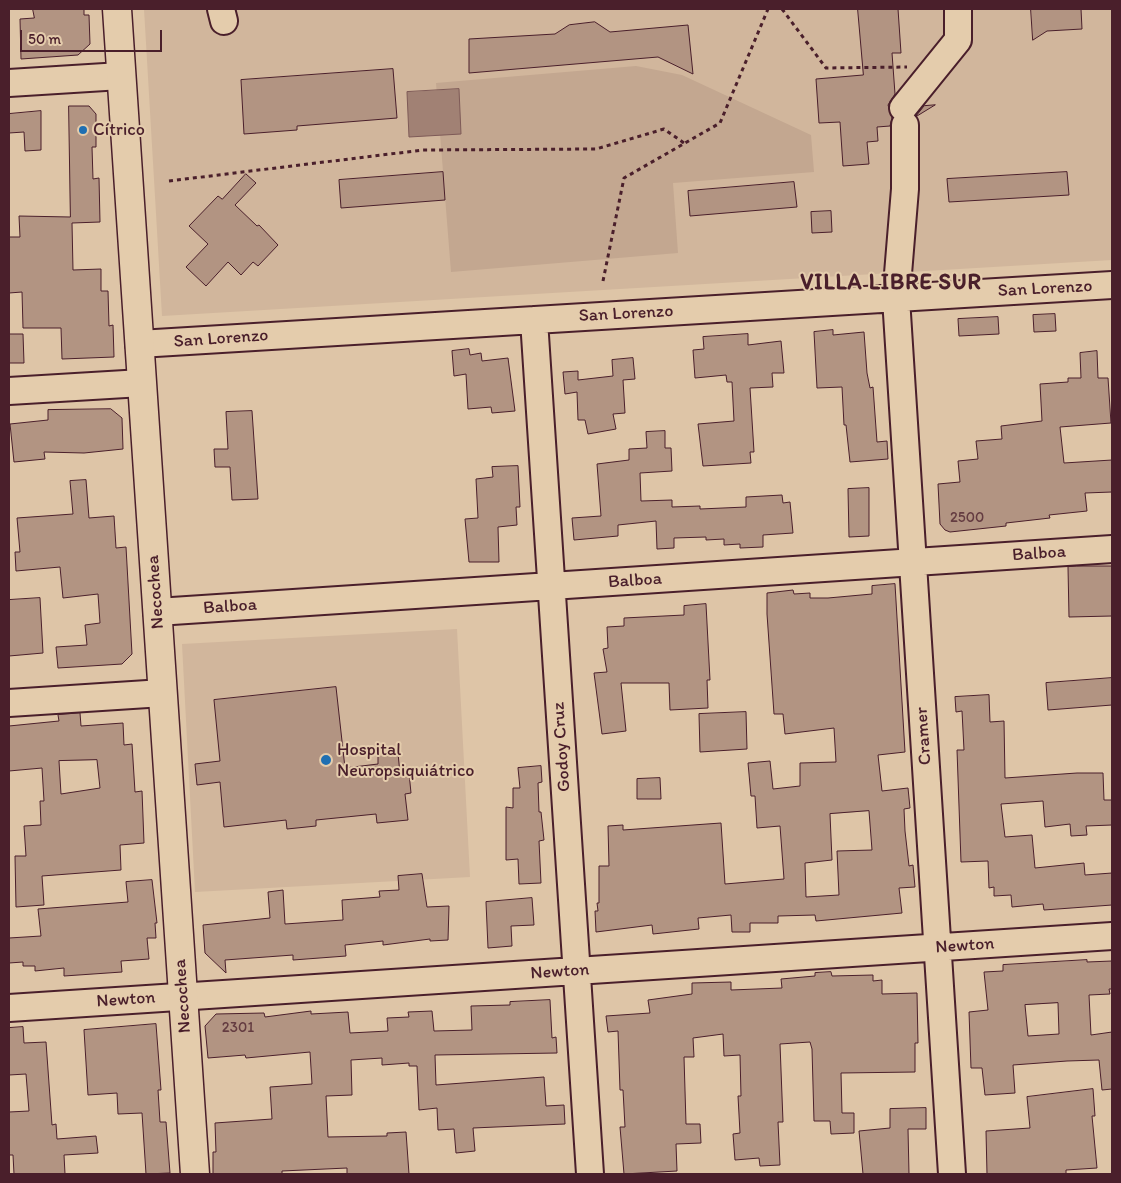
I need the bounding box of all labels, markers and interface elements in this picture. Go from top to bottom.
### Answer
scale bar [22,20,165,52]
text: 50 m [28,30,61,48]
place label: Cítrico [93,119,145,141]
marker: Cítrico [77,124,89,136]
district label: VILLA LIBRE SUR [798,270,984,296]
street label: San Lorenzo [997,276,1093,302]
street label: San Lorenzo [578,301,674,327]
street label: San Lorenzo [173,325,269,353]
house number: 2500 [950,509,984,527]
street label: Balboa [1011,541,1067,567]
street label: Necochea [143,554,169,630]
street label: Balboa [607,568,663,594]
street label: Balboa [202,594,258,620]
street label: Godoy Cruz [548,701,576,793]
street label: Cramer [911,706,937,766]
place label: Hospital Neuropsiquiátrico [337,739,475,782]
marker: Hospital Neuropsiquiátrico [319,753,333,767]
street label: Newton [935,933,995,959]
street label: Necochea [170,958,196,1034]
street label: Newton [530,959,590,985]
street label: Newton [96,987,156,1013]
house number: 2301 [222,1019,254,1037]

